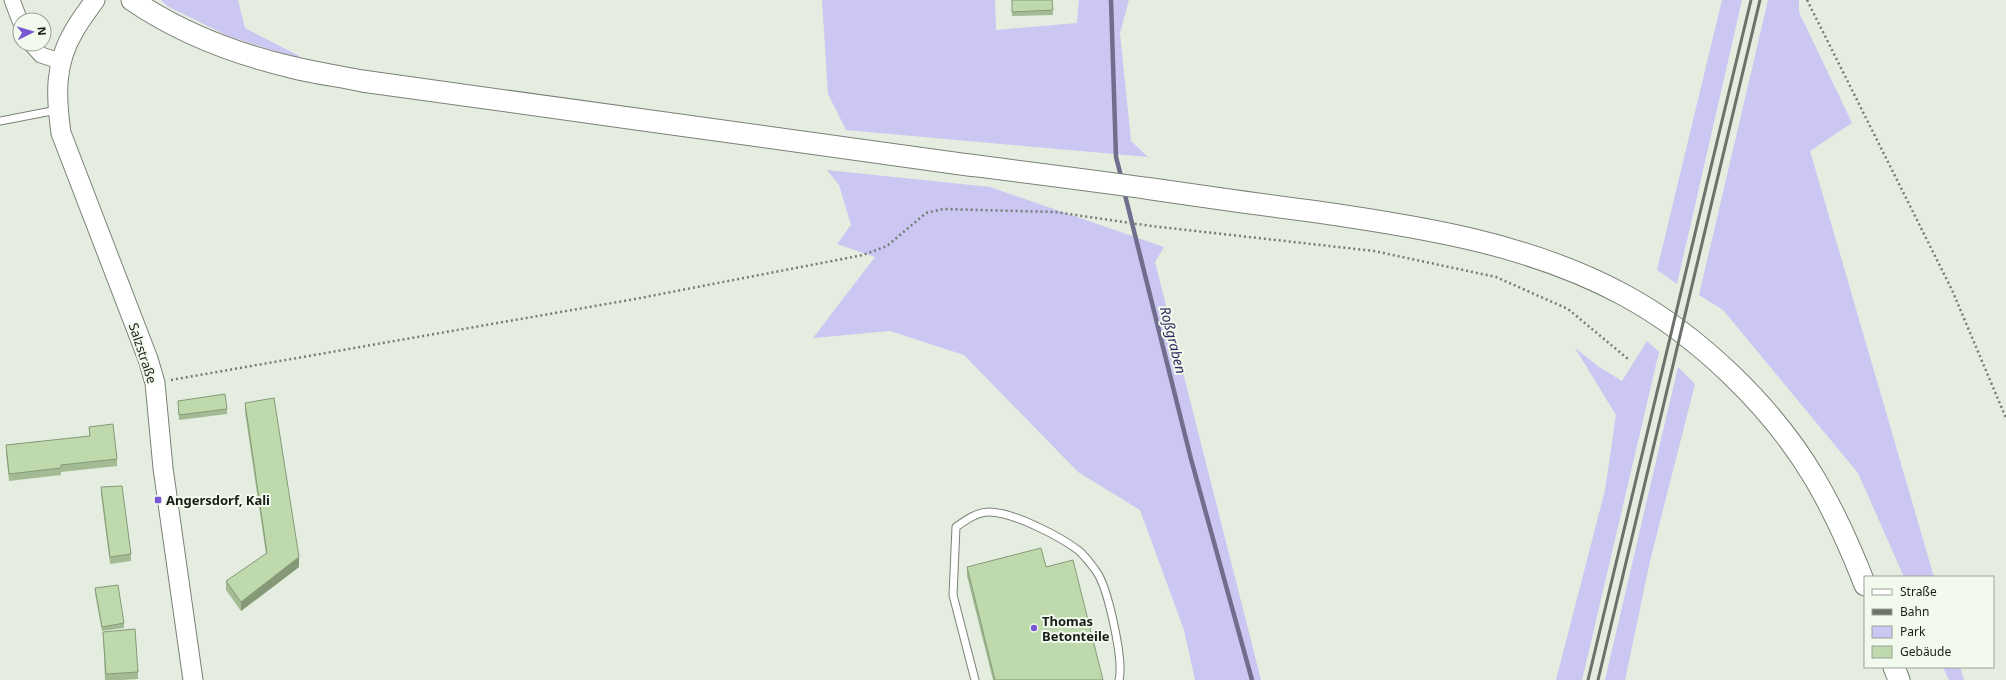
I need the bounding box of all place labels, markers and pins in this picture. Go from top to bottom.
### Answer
place label: Angersdorf, Kali [166,491,270,509]
marker: Angersdorf, Kali [153,495,163,505]
place label: Thomas Betonteile [1042,612,1110,645]
marker: Thomas Betonteile [1029,623,1039,633]

